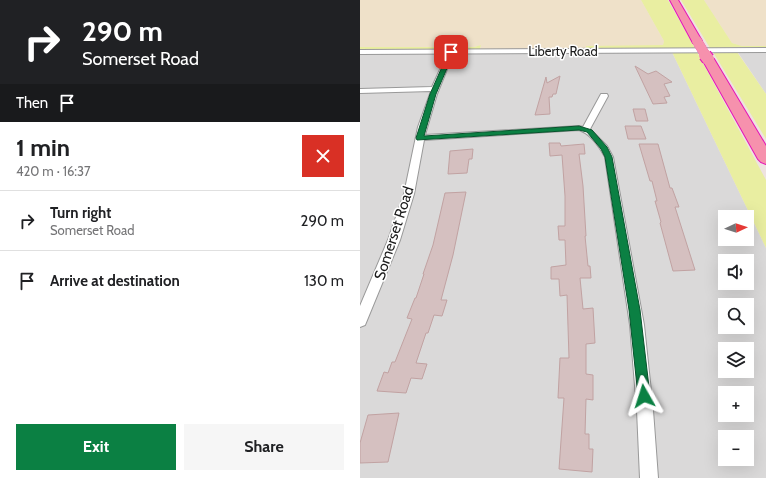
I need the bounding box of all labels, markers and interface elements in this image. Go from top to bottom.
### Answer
text: 290 m [82,14,163,48]
icon: right [16,16,68,68]
pin [434,35,468,69]
icon: arrive [440,41,462,63]
street label: Liberty Road [528,43,598,59]
text: Somerset Road [82,48,199,70]
icon: arrive [56,92,78,114]
text: Then [16,94,48,112]
text: 1 min [16,133,70,162]
button: close [302,135,344,177]
text: 420 m · 16:37 [16,163,91,179]
street label: Somerset Road [370,184,418,282]
text: Turn right [50,204,111,222]
icon: right [16,210,38,232]
north arrow [718,210,754,246]
map controls [718,210,754,466]
text: 290 m [301,212,344,230]
text: Somerset Road [50,222,134,238]
button: sound [718,254,754,290]
icon: arrive [16,270,38,292]
text: Arrive at destination [50,272,180,290]
text: 130 m [304,272,344,290]
button: search [718,298,754,334]
button: layers [718,342,754,378]
position arrow [623,375,665,417]
button: + [718,386,754,422]
button: Exit [16,424,176,470]
button: Share [184,424,344,470]
button: − [718,430,754,466]

